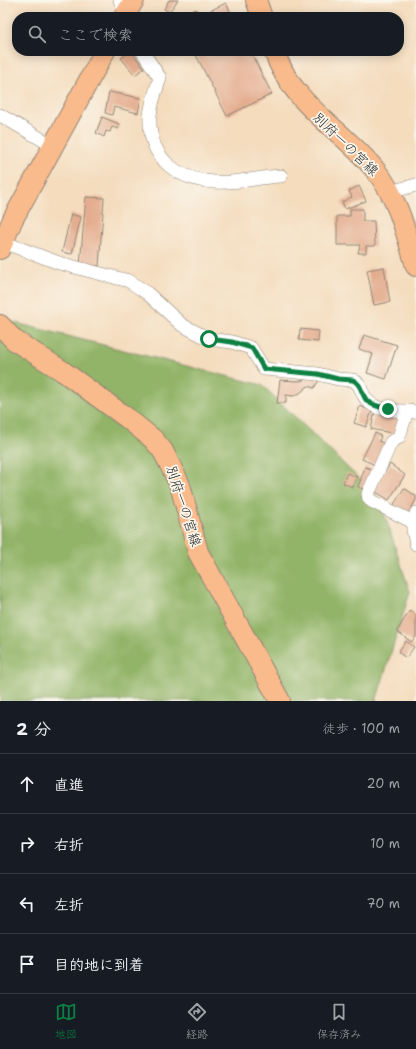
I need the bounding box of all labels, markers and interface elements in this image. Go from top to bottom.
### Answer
search box [12,12,404,56]
icon: search [26,23,48,45]
text: ここで検索 [58,25,133,45]
street label: 別府一の宮線 [310,108,382,180]
route start [200,330,218,348]
route end [379,400,397,418]
street label: 別府一の宮線 [162,463,206,549]
text: 2 分 [16,718,51,740]
text: 徒歩 · 100 m [323,720,400,737]
icon: ahead [16,773,38,795]
text: 直進 [54,775,84,795]
text: 20 m [367,775,400,792]
icon: right [16,833,38,855]
text: 右折 [54,835,84,855]
text: 10 m [370,835,400,852]
icon: left [16,893,38,915]
text: 左折 [54,895,84,915]
text: 70 m [366,895,400,912]
icon: arrive [16,953,38,975]
text: 目的地に到着 [54,955,144,975]
tab: 地図 [55,1001,77,1042]
tab: 経路 [186,1001,208,1042]
tab: 保存済み [317,1001,361,1042]

